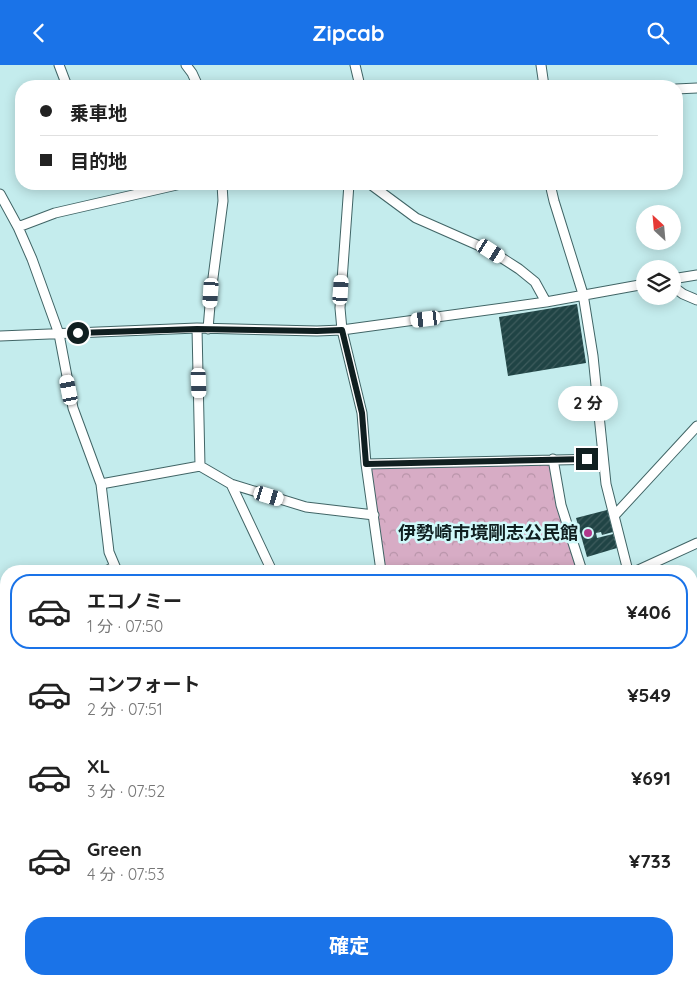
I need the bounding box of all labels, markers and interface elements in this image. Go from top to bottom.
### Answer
icon: back [25,19,53,47]
text: Zipcab [312,19,385,47]
icon: search [644,19,672,47]
text: 乗車地 [70,101,127,125]
text: 目的地 [70,149,127,173]
north arrow [636,205,681,250]
map controls [636,205,681,305]
car [474,237,507,265]
button: layers [636,260,681,305]
car [332,275,349,305]
car [202,278,219,308]
car [410,310,441,328]
route start [67,322,89,344]
car [190,368,207,398]
car [58,374,79,406]
callout: 2 分 [557,387,617,421]
text: 2 分 [573,393,603,413]
route end [576,448,598,470]
car [252,484,285,508]
place label: 伊勢崎市境剛志公民館 [398,521,578,544]
marker: 伊勢崎市境剛志公民館 [582,527,594,539]
icon: car [27,589,72,634]
text: エコノミー [87,589,182,613]
text: ¥406 [626,600,671,624]
text: 1 分 · 07:50 [87,616,163,636]
icon: car [27,672,72,717]
text: コンフォート [87,672,200,696]
text: ¥549 [627,683,671,707]
text: 2 分 · 07:51 [87,699,163,719]
text: XL [87,754,110,778]
icon: car [27,755,72,800]
text: ¥691 [631,766,671,790]
text: 3 分 · 07:52 [87,781,165,801]
text: Green [87,837,142,861]
icon: car [27,838,72,883]
text: ¥733 [629,849,671,873]
text: 4 分 · 07:53 [87,864,165,884]
button: 確定 [25,917,673,975]

